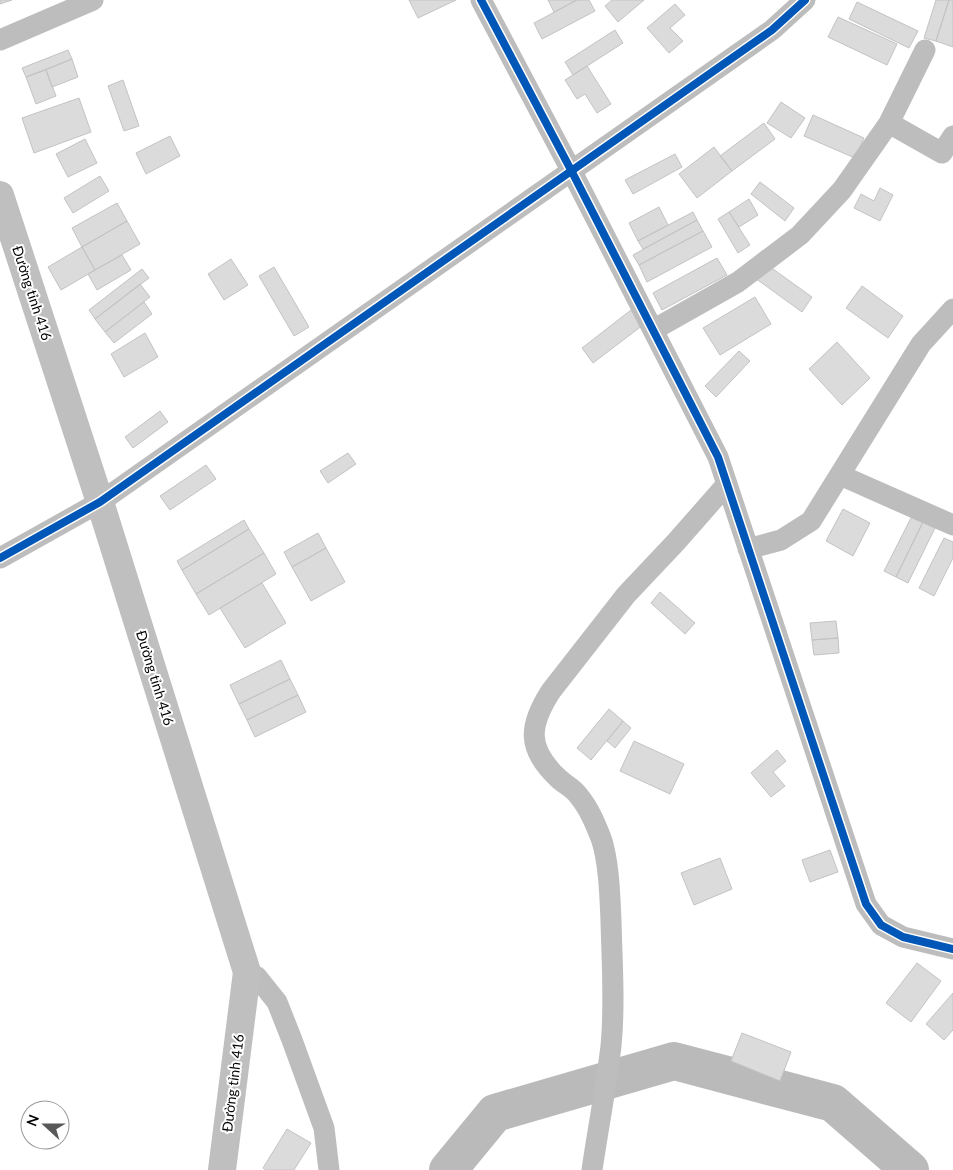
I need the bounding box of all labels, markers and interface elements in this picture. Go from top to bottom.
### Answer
street label: Đường tỉnh 416 [9,243,56,342]
street label: Đường tỉnh 416 [133,628,178,728]
street label: Đường tỉnh 416 [218,1033,247,1133]
north arrow [20,1100,70,1150]
text: N [23,1112,42,1128]

